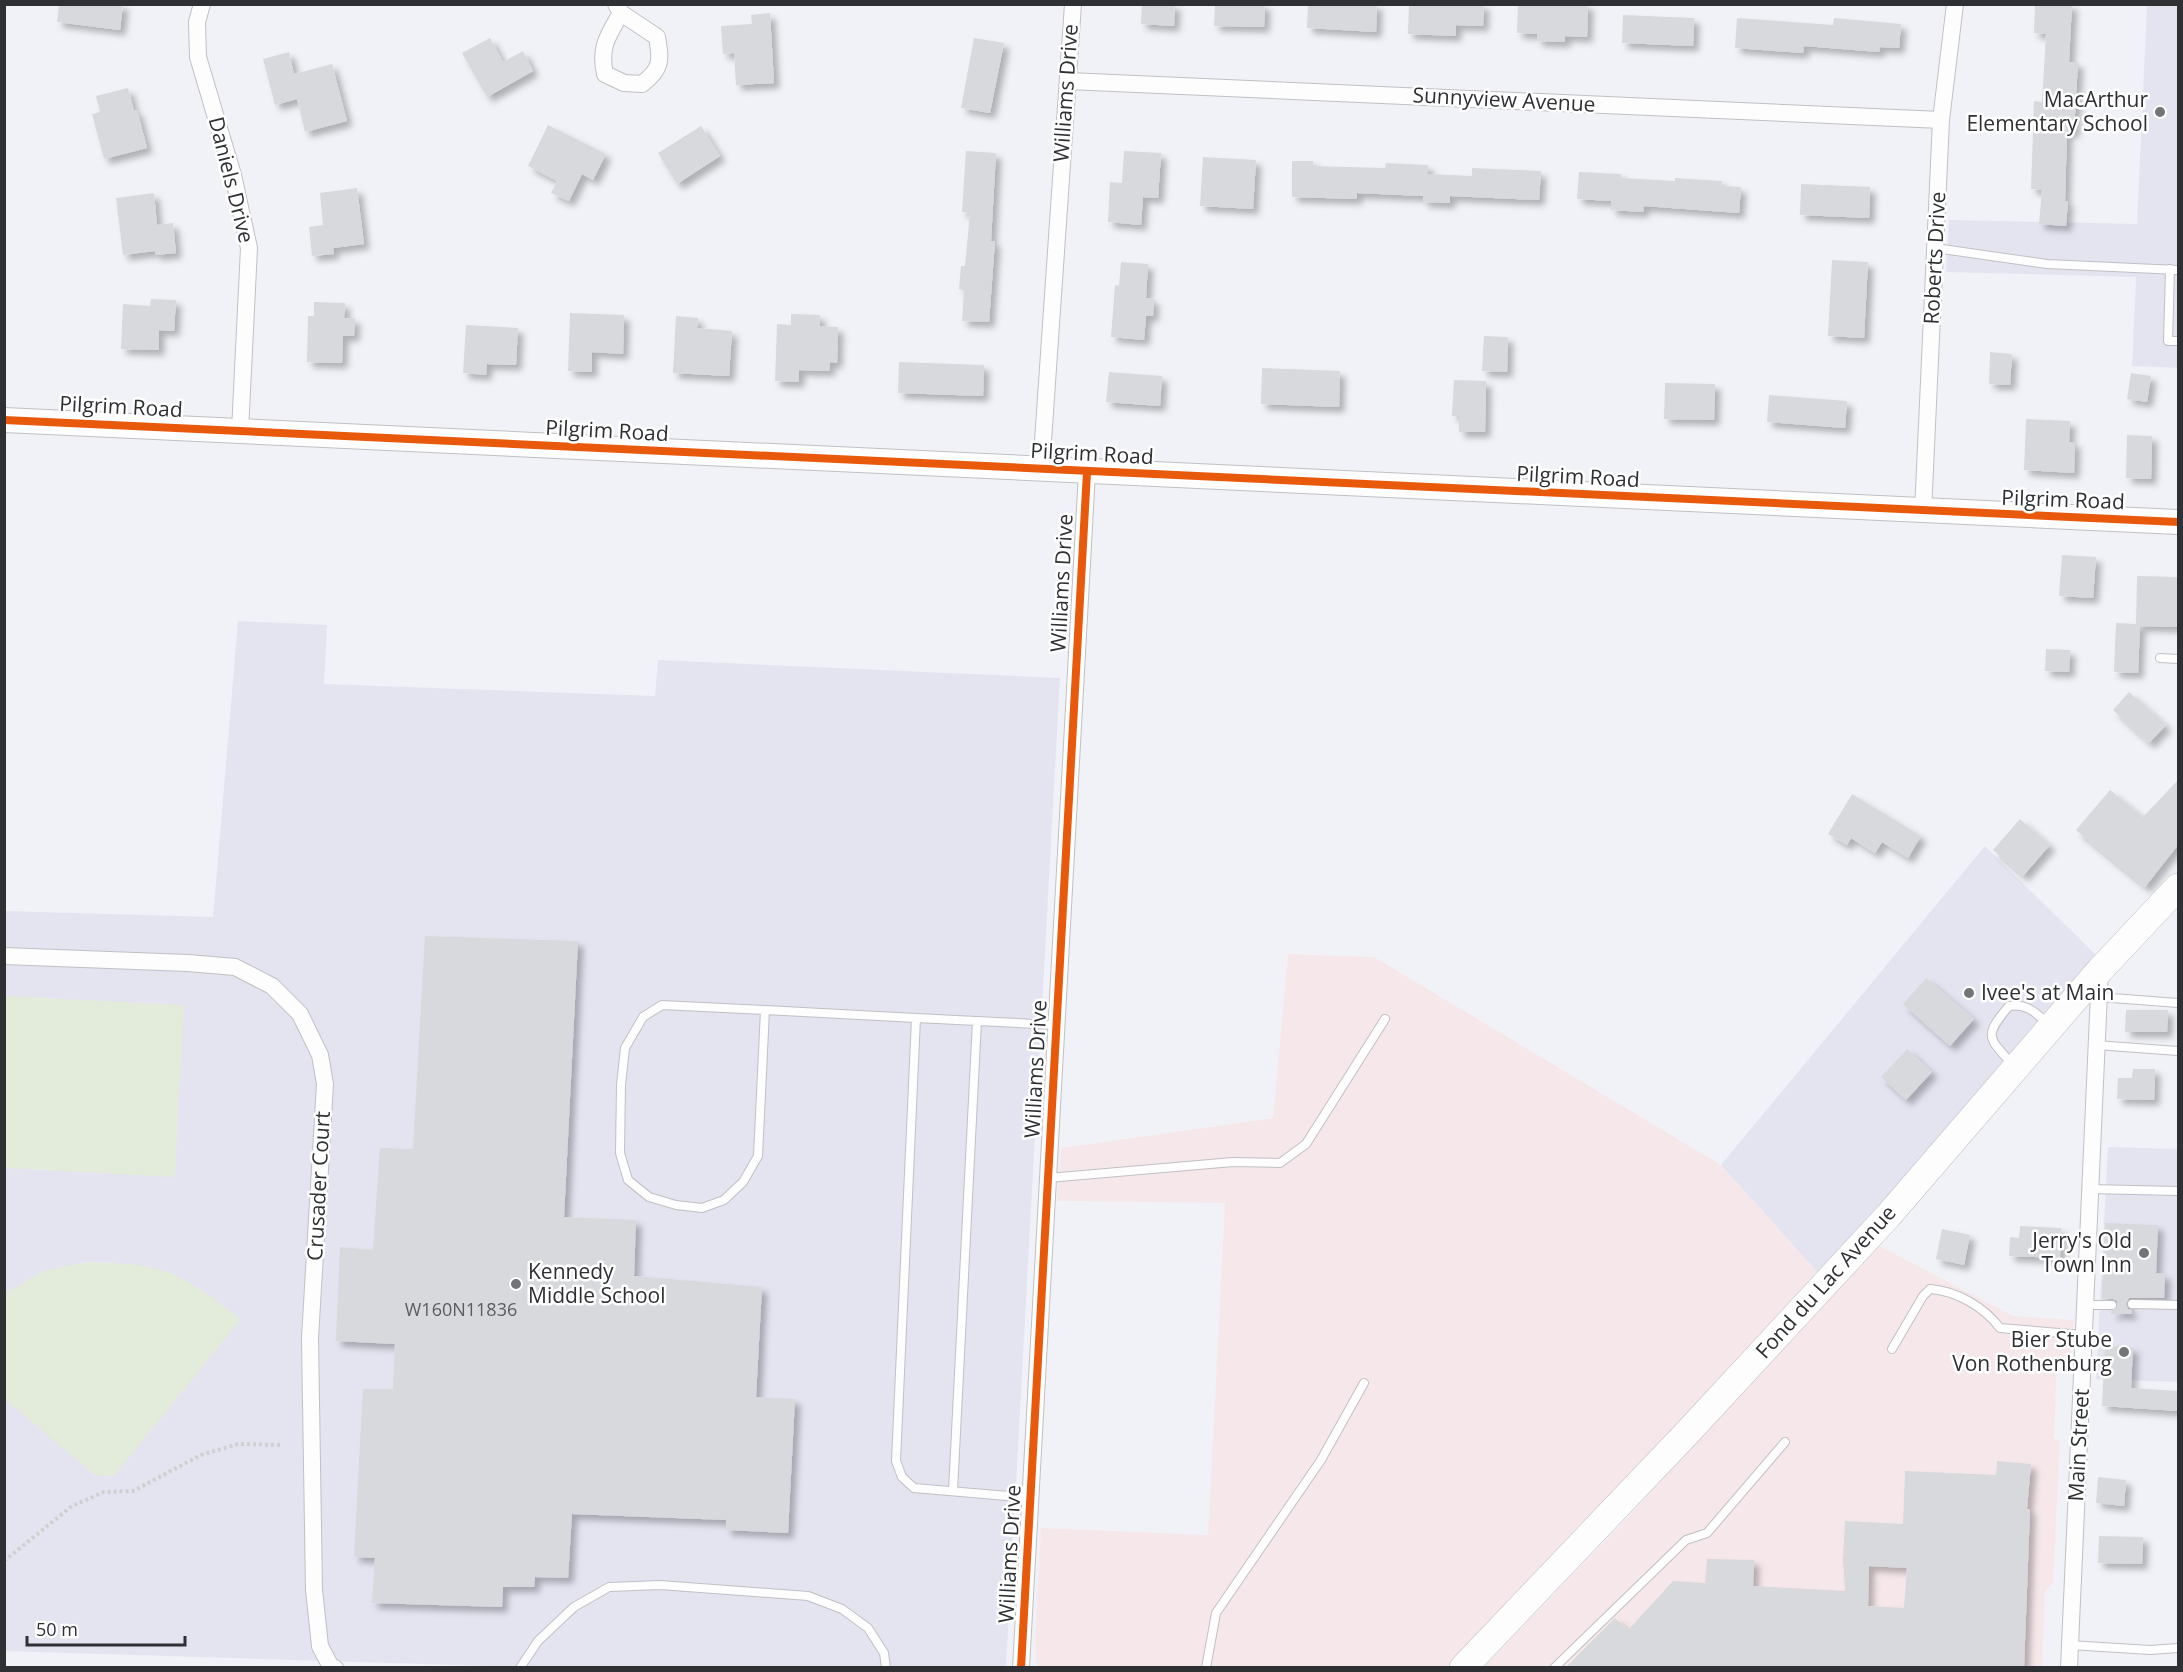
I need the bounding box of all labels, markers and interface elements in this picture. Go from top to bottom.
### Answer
street label: Williams Drive [1046,23,1084,163]
street label: Sunnyview Avenue [1412,80,1596,118]
place label: MacArthur Elementary School [1966,85,2148,137]
marker: MacArthur Elementary School [2153,105,2167,119]
street label: Daniels Drive [203,114,261,246]
street label: Roberts Drive [1917,191,1951,325]
street label: Pilgrim Road [59,389,183,423]
street label: Pilgrim Road [545,413,669,447]
street label: Pilgrim Road [1030,436,1154,470]
street label: Pilgrim Road [1516,459,1640,493]
street label: Pilgrim Road [2001,483,2125,515]
street label: Williams Drive [1043,513,1079,653]
place label: Ivee's at Main [1981,978,2114,1006]
marker: Ivee's at Main [1962,986,1976,1000]
street label: Williams Drive [1017,999,1053,1139]
street label: Crusader Court [300,1110,336,1262]
street label: Fond du Lac Avenue [1749,1199,1902,1364]
place label: Jerry's Old Town Inn [2030,1226,2132,1278]
marker: Jerry's Old Town Inn [2137,1246,2151,1260]
place label: Kennedy Middle School [528,1257,665,1309]
marker: Kennedy Middle School [509,1277,523,1291]
house number: W160N11836 [405,1297,517,1321]
place label: Bier Stube Von Rothenburg [1952,1325,2112,1377]
marker: Bier Stube Von Rothenburg [2117,1345,2131,1359]
street label: Main Street [2061,1388,2095,1502]
street label: Williams Drive [991,1484,1027,1624]
scale bar [27,1609,184,1647]
text: 50 m [36,1617,78,1641]

